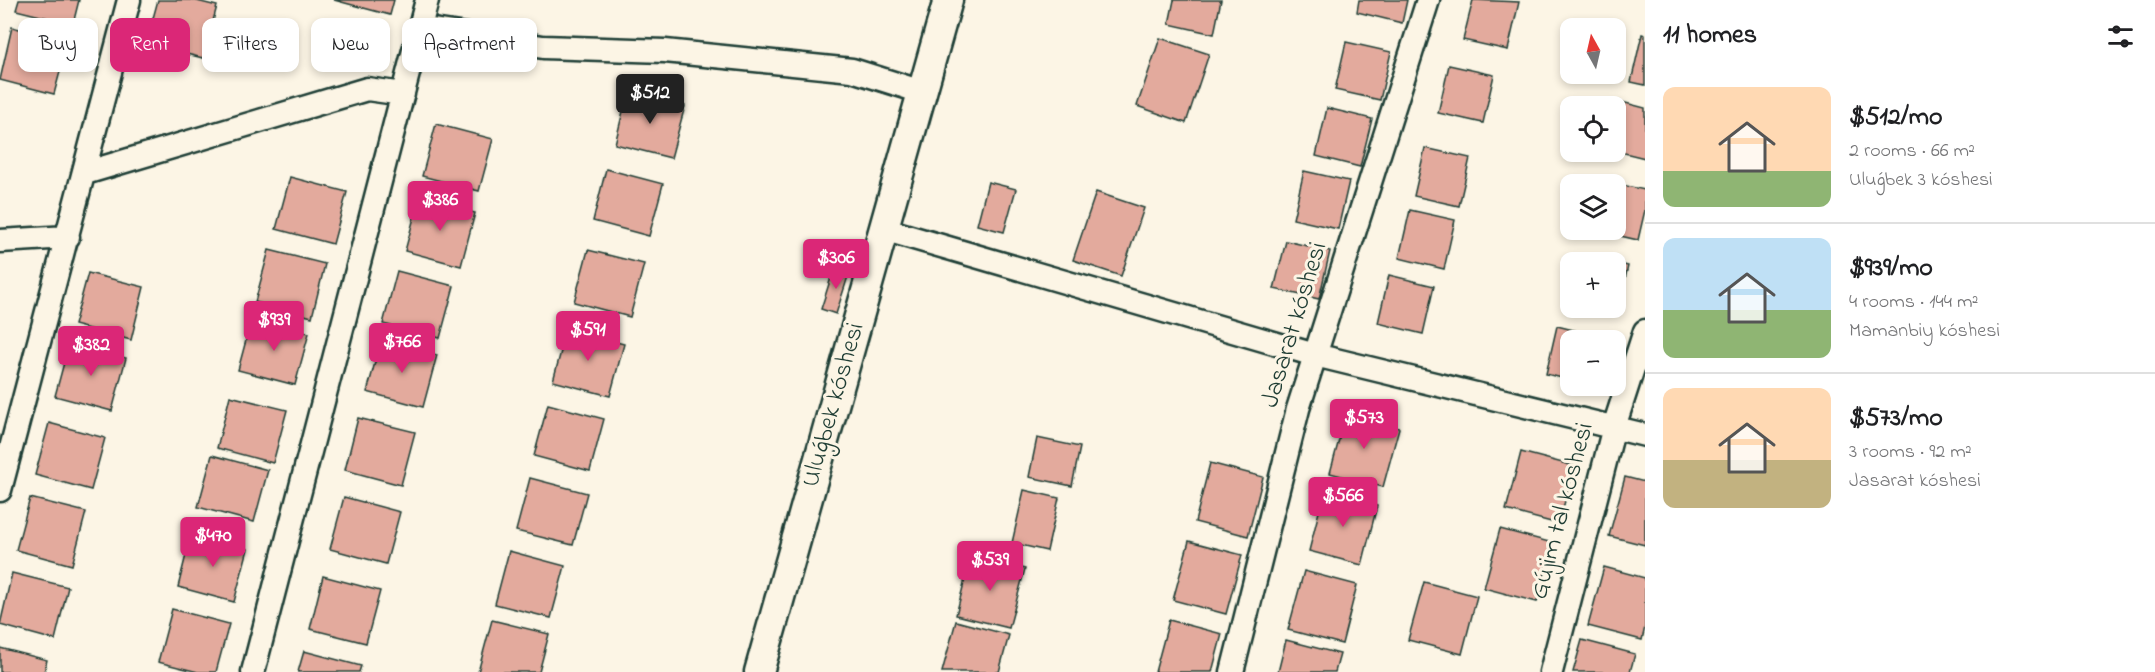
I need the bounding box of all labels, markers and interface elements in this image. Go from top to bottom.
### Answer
text: 11 homes [1663,17,1757,55]
chip: Buy [18,18,98,72]
chip: Rent [110,18,190,72]
chip: Filters [202,18,299,72]
chip: New [311,18,390,72]
chip: Apartment [402,18,537,72]
north arrow [1560,18,1626,84]
map controls [1560,18,1626,396]
icon: filters [2104,20,2137,53]
pin: $512 [614,74,686,125]
text: $512 [630,79,670,108]
button: locate [1560,96,1626,162]
text: $512/mo [1849,99,1943,137]
icon: home [1711,111,1783,183]
text: 2 rooms · 66 m² [1849,137,1975,166]
text: Uluǵbek 3 kóshesi [1849,166,1993,195]
button: layers [1560,174,1626,240]
pin: $386 [404,181,476,232]
text: $386 [422,186,458,215]
street label: Jasarat kóshesi [1252,237,1338,413]
pin: $306 [800,239,872,290]
text: $306 [817,244,855,273]
text: $939/mo [1849,250,1933,288]
button: + [1560,252,1626,318]
icon: home [1711,262,1783,334]
text: 4 rooms · 144 m² [1849,288,1979,317]
pin: $939 [238,301,310,352]
text: $939 [258,306,290,335]
pin: $591 [552,311,624,362]
text: $591 [570,316,606,345]
text: Mamanbiy kóshesi [1849,317,2000,346]
street label: Uluǵbek kóshesi [792,318,876,492]
pin: $766 [366,323,438,374]
pin: $382 [55,326,127,377]
text: $766 [383,328,421,357]
button: − [1560,330,1626,396]
text: $382 [72,331,110,360]
pin: $573 [1328,399,1400,450]
text: $573/mo [1849,400,1943,438]
text: $573 [1344,404,1384,433]
icon: home [1711,412,1783,484]
street label: Gújim tal kóshesi [1521,418,1605,604]
text: 3 rooms · 92 m² [1849,438,1972,467]
text: Jasarat kóshesi [1849,467,1981,496]
pin: $566 [1307,477,1379,528]
text: $566 [1322,482,1364,511]
pin: $470 [177,517,249,568]
text: $470 [194,522,232,551]
pin: $539 [954,541,1026,592]
text: $539 [971,546,1009,575]

